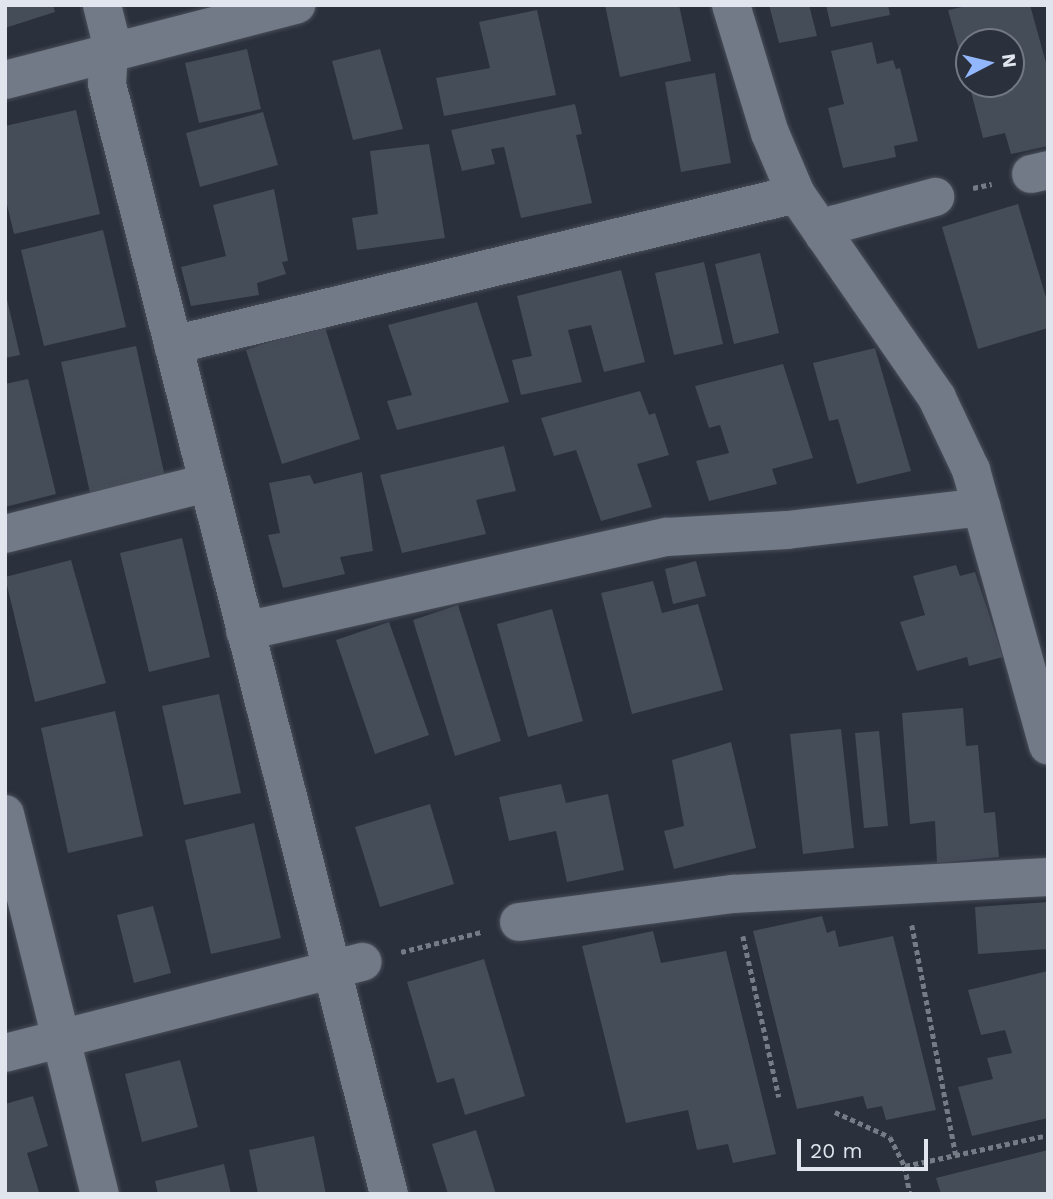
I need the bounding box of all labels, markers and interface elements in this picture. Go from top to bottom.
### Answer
north arrow [955,28,1025,98]
text: N [997,52,1022,69]
scale bar [801,1126,932,1170]
text: 20 m [810,1138,862,1163]

